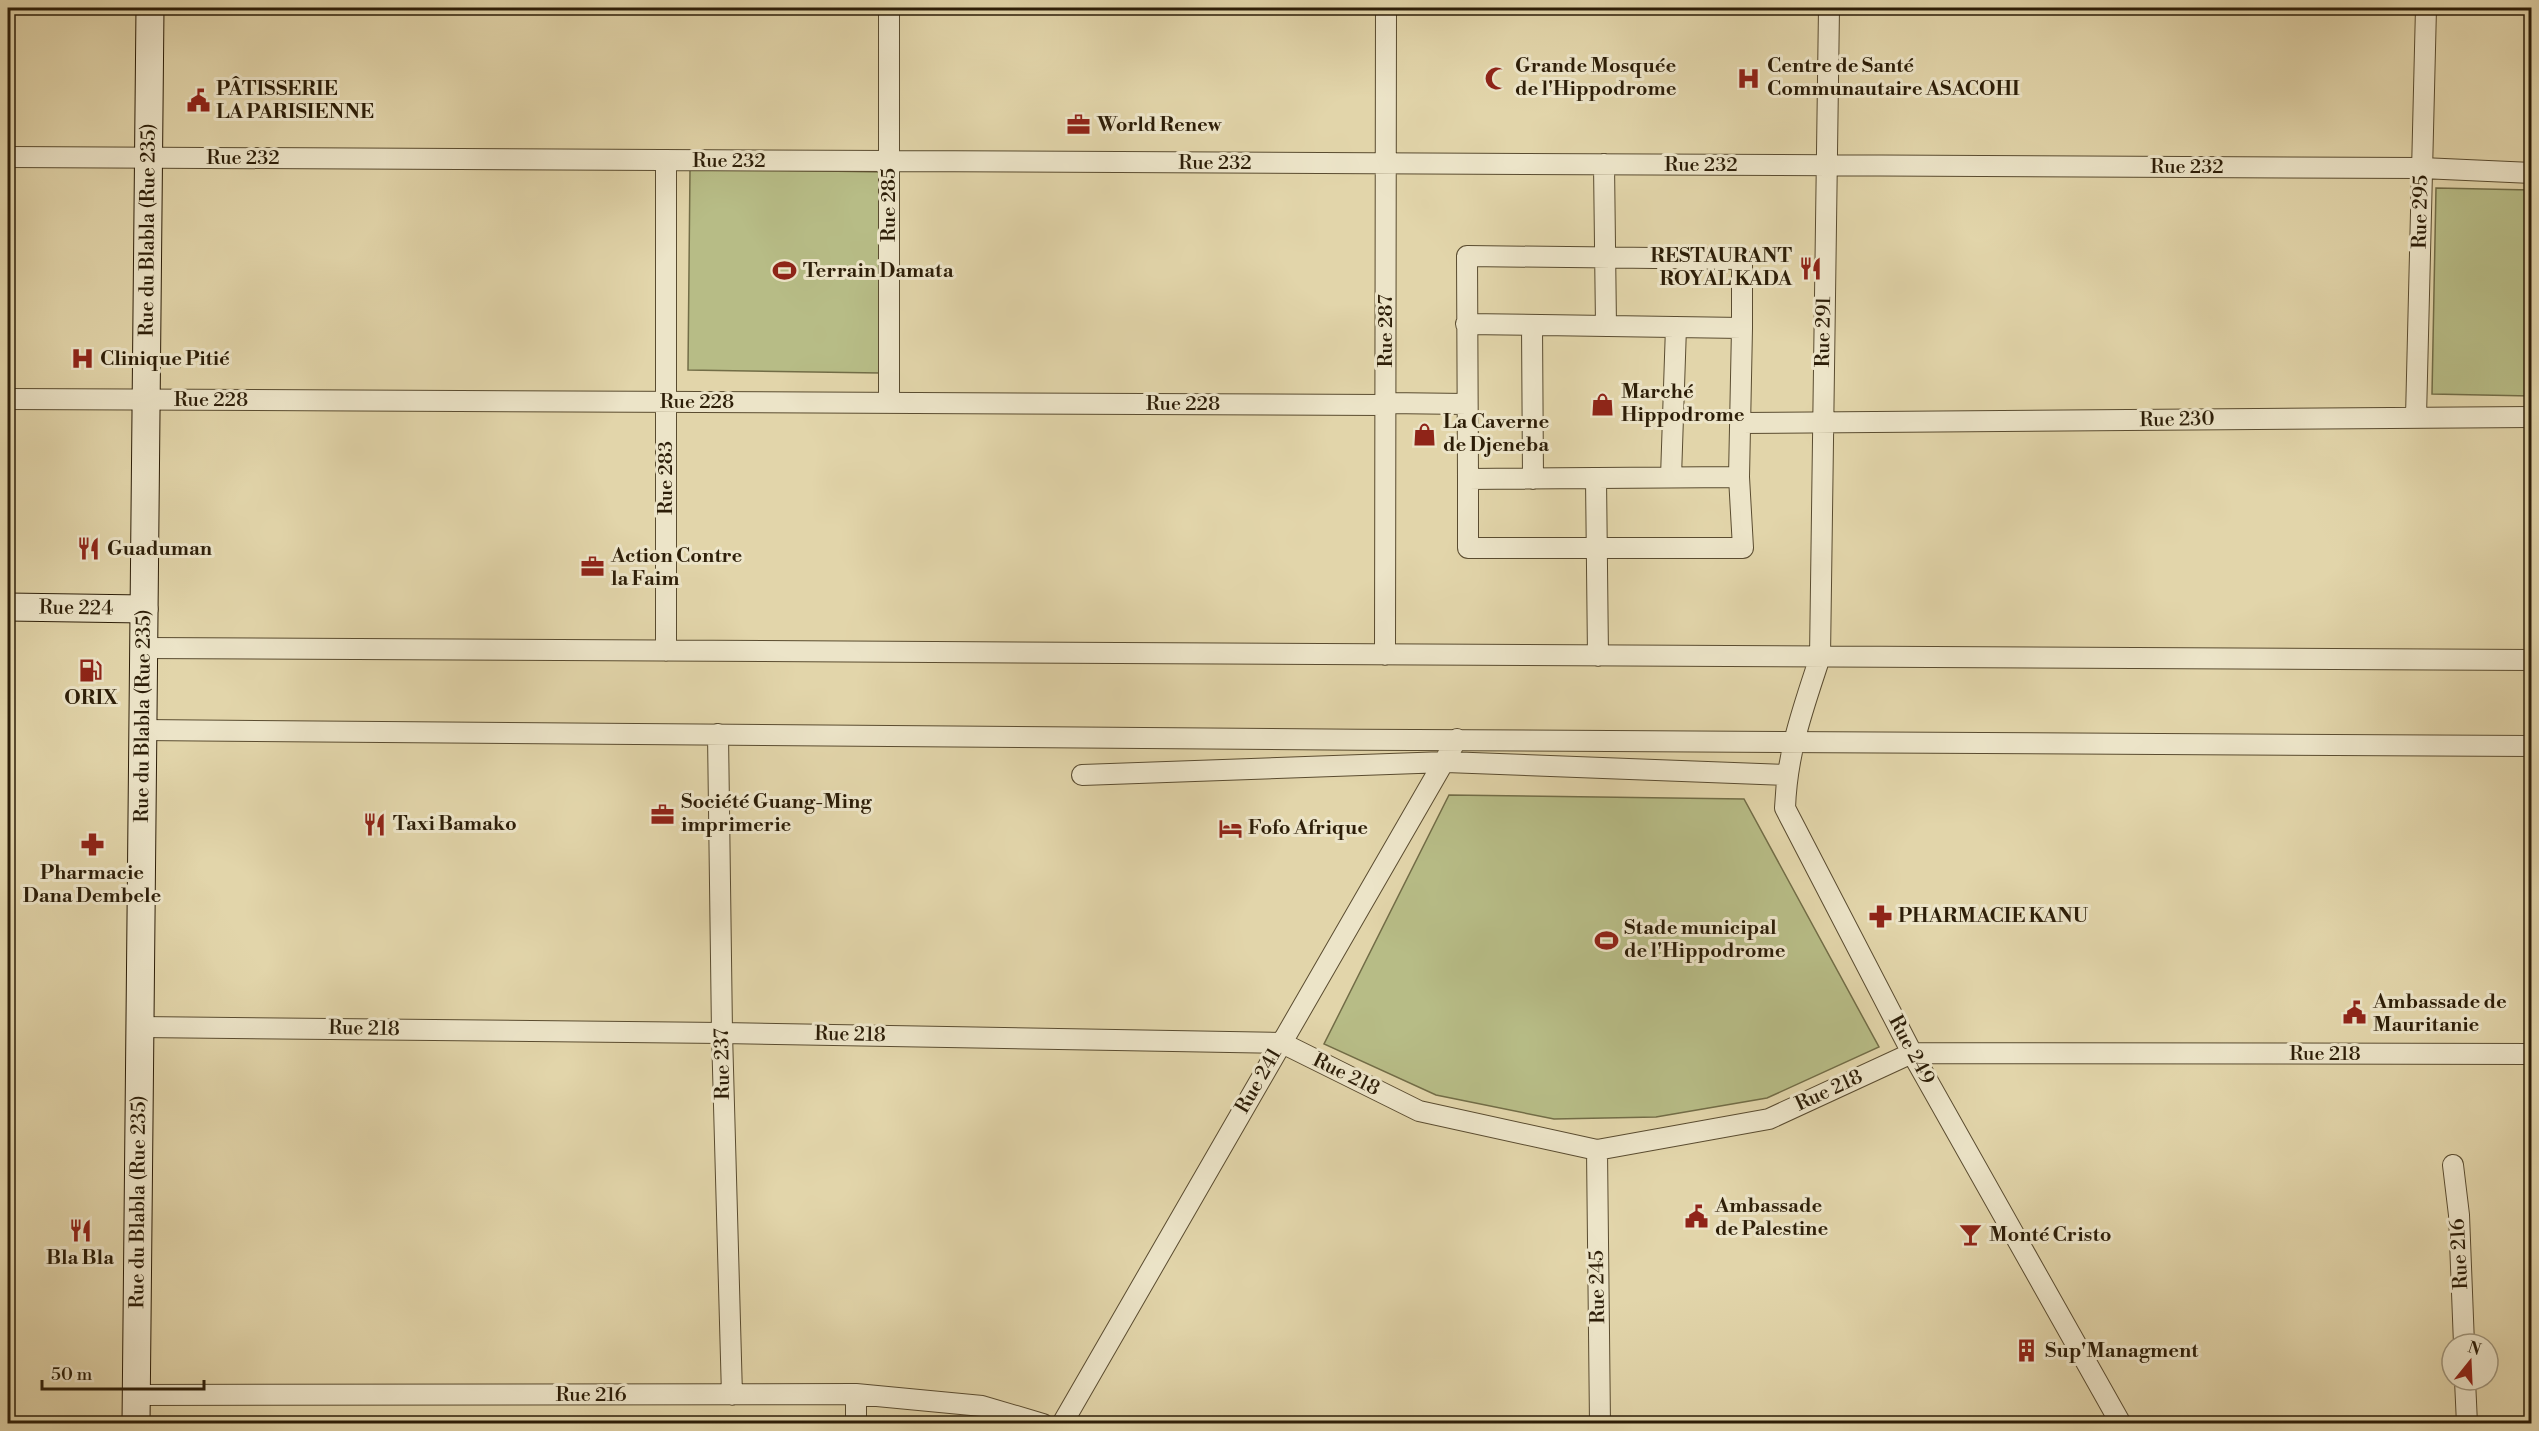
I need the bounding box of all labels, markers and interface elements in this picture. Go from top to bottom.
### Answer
place label: Grande Mosquée de l'Hippodrome [1515,54,1677,102]
place label: Centre de Santé Communautaire ASACOHI [1767,54,2020,102]
mosque icon: Grande Mosquée de l'Hippodrome [1484,65,1510,91]
hospital icon: Centre de Santé Communautaire ASACOHI [1736,65,1762,91]
place label: PÂTISSERIE LA PARISIENNE [216,76,374,125]
public building icon: PÂTISSERIE LA PARISIENNE [185,87,211,113]
office icon: World Renew [1066,112,1092,138]
place label: World Renew [1096,113,1223,138]
street label: Rue du Blabla (Rue 235) [134,123,161,337]
street label: Rue 232 [206,146,280,171]
street label: Rue 232 [692,149,766,174]
street label: Rue 232 [1178,151,1252,176]
street label: Rue 232 [1664,153,1738,178]
street label: Rue 232 [2150,155,2224,180]
street label: Rue 285 [877,168,902,242]
street label: Rue 295 [2408,175,2434,249]
place label: RESTAURANT ROYAL KADA [1650,244,1793,292]
restaurant icon: RESTAURANT ROYAL KADA [1797,255,1823,281]
sports icon: Terrain Damata [772,258,798,284]
place label: Terrain Damata [803,259,954,284]
street label: Rue 287 [1374,295,1399,367]
street label: Rue 291 [1811,296,1837,368]
hospital icon: Clinique Pitié [69,346,95,372]
place label: Clinique Pitié [100,347,230,372]
place label: Marché Hippodrome [1621,380,1745,428]
street label: Rue 228 [174,388,248,413]
street label: Rue 228 [660,390,734,415]
shop icon: Marché Hippodrome [1590,391,1616,417]
street label: Rue 228 [1146,392,1220,417]
street label: Rue 230 [2139,407,2215,433]
place label: La Caverne de Djeneba [1443,410,1549,458]
shop icon: La Caverne de Djeneba [1412,421,1438,447]
street label: Rue 283 [654,441,679,515]
restaurant icon: Guaduman [76,536,102,562]
place label: Guaduman [107,537,213,562]
place label: Action Contre la Faim [610,544,742,592]
office icon: Action Contre la Faim [580,554,606,580]
street label: Rue 224 [39,595,113,621]
street label: Rue du Blabla (Rue 235) [129,609,157,823]
fuel station icon: ORIX [78,658,104,684]
place label: ORIX [64,686,118,711]
place label: Société Guang-Ming imprimerie [681,790,872,838]
office icon: Société Guang-Ming imprimerie [650,801,676,827]
restaurant icon: Taxi Bamako [362,811,388,837]
place label: Taxi Bamako [393,812,517,837]
hotel icon: Fofo Afrique [1217,815,1243,841]
place label: Fofo Afrique [1248,816,1368,841]
pharmacy icon: Pharmacie Dana Dembele [79,832,105,858]
place label: Pharmacie Dana Dembele [23,861,162,909]
pharmacy icon: PHARMACIE KANU [1867,903,1893,929]
place label: PHARMACIE KANU [1898,904,2089,929]
place label: Stade municipal de l'Hippodrome [1624,916,1786,964]
sports icon: Stade municipal de l'Hippodrome [1593,927,1619,953]
place label: Ambassade de Mauritanie [2372,990,2507,1038]
public building icon: Ambassade de Mauritanie [2342,1000,2368,1026]
street label: Rue 249 [1882,1011,1940,1089]
street label: Rue 218 [328,1016,400,1042]
street label: Rue 218 [814,1022,886,1048]
street label: Rue 237 [710,1028,736,1100]
street label: Rue 218 [2289,1042,2361,1067]
street label: Rue 241 [1230,1043,1288,1118]
street label: Rue 218 [1308,1048,1384,1102]
street label: Rue 218 [1791,1065,1867,1117]
street label: Rue du Blabla (Rue 235) [125,1095,152,1309]
place label: Ambassade de Palestine [1714,1194,1828,1242]
public building icon: Ambassade de Palestine [1684,1204,1710,1230]
restaurant icon: Bla Bla [67,1217,93,1243]
street label: Rue 216 [2446,1218,2474,1290]
bar icon: Monté Cristo [1958,1222,1984,1248]
place label: Monté Cristo [1989,1223,2112,1248]
place label: Bla Bla [46,1246,114,1271]
street label: Rue 245 [1585,1250,1611,1324]
north arrow [2440,1332,2500,1392]
text: N [2465,1337,2484,1360]
building icon: Sup'Managment [2014,1338,2040,1364]
place label: Sup'Managment [2045,1339,2199,1364]
scale bar [42,1353,204,1391]
text: 50 m [51,1363,93,1386]
street label: Rue 216 [555,1383,627,1408]

